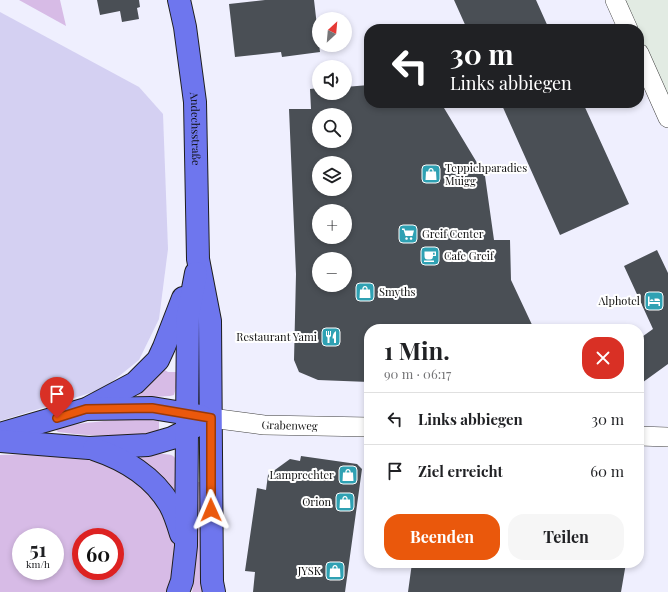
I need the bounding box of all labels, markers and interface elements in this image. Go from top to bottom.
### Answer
north arrow [312,12,352,52]
map controls [312,12,352,292]
text: 30 m [450,35,514,72]
icon: left [384,40,436,92]
button: sound [312,60,352,100]
text: Links abbiegen [450,71,572,95]
street label: Andechsstraße [187,90,204,166]
button: search [312,108,352,148]
button: layers [312,156,352,196]
place label: Teppichparadies Muigg [445,160,527,188]
shop icon: Teppichparadies Muigg [420,163,442,185]
button: + [312,204,352,244]
supermarket icon: Greif Center [397,223,419,245]
place label: Greif Center [422,226,484,241]
cafe icon: Cafe Greif [419,245,441,267]
place label: Cafe Greif [444,248,495,263]
button: − [312,252,352,292]
shop icon: Smyths [354,281,376,303]
place label: Smyths [379,284,416,299]
hotel icon: Alphotel [643,290,665,312]
place label: Alphotel [597,293,640,308]
restaurant icon: Restaurant Yami [320,326,342,348]
place label: Restaurant Yami [236,329,317,344]
text: 1 Min. [384,334,450,366]
button: close [582,337,624,379]
text: 90 m · 06:17 [384,365,451,382]
pin [40,377,74,418]
icon: arrive [46,383,68,405]
icon: left [384,408,406,430]
text: Links abbiegen [418,409,523,429]
text: 30 m [591,409,624,429]
street label: Grabenweg [261,417,318,433]
icon: arrive [384,460,406,482]
text: Ziel erreicht [418,461,503,481]
text: 60 m [590,461,624,481]
shop icon: Lamprechter [337,464,359,486]
place label: Lamprechter [269,467,334,482]
position arrow [190,489,232,531]
shop icon: Orion [334,491,356,513]
place label: Orion [302,494,331,509]
button: Beenden [384,514,500,560]
button: Teilen [508,514,624,560]
speed limit sign: 60 [72,528,124,580]
text: 51 [30,535,46,562]
text: km/h [26,557,50,571]
shop icon: JYSK [324,560,346,582]
place label: JYSK [297,563,322,578]

